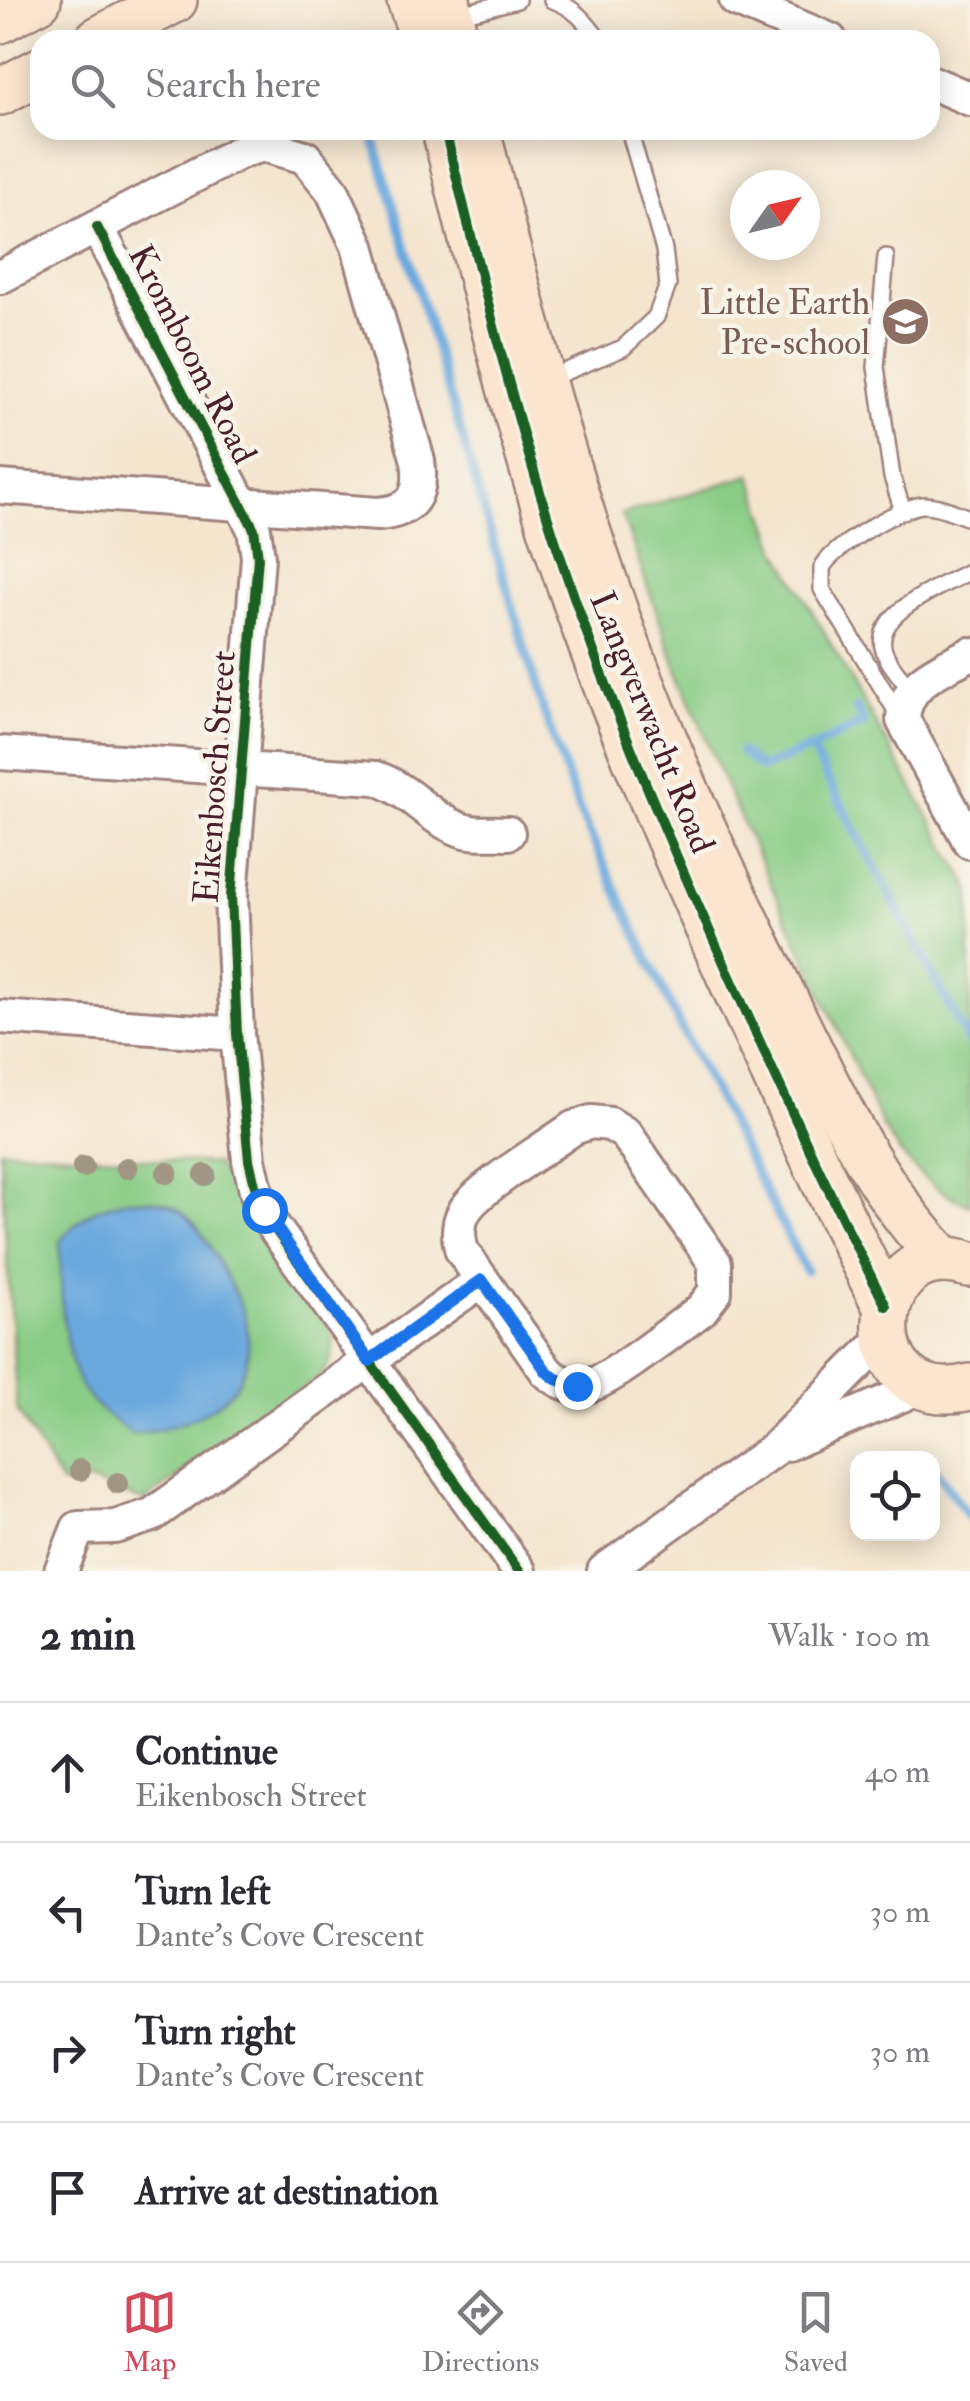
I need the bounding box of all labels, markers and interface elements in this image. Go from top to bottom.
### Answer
search box [30,30,940,140]
icon: search [65,58,120,113]
text: Search here [145,61,321,109]
north arrow [730,170,820,260]
street label: Kromboom Road [118,238,266,471]
place label: Little Earth Pre-school [700,281,870,365]
school or university icon: Little Earth Pre-school [879,296,931,348]
street label: Langverwacht Road [580,585,725,860]
street label: Eikenbosch Street [184,649,246,905]
route start [242,1188,288,1234]
route end [555,1364,601,1410]
map controls [850,1451,940,1541]
button: locate [850,1451,940,1541]
text: 2 min [40,1610,136,1662]
text: Walk · 100 m [768,1616,930,1656]
text: Continue [135,1728,278,1776]
icon: ahead [40,1745,95,1800]
text: 40 m [865,1752,930,1792]
text: Eikenbosch Street [135,1776,367,1816]
text: Turn left [135,1868,271,1916]
icon: left [40,1885,95,1940]
text: 30 m [870,1892,930,1932]
text: Dante's Cove Crescent [135,1916,424,1956]
text: Turn right [135,2008,296,2056]
icon: right [40,2025,95,2080]
text: 30 m [870,2032,930,2072]
text: Dante's Cove Crescent [135,2056,424,2096]
icon: arrive [40,2165,95,2220]
text: Arrive at destination [135,2168,439,2216]
tab: Map [122,2285,177,2380]
tab: Directions [422,2285,539,2380]
tab: Saved [784,2285,848,2380]

